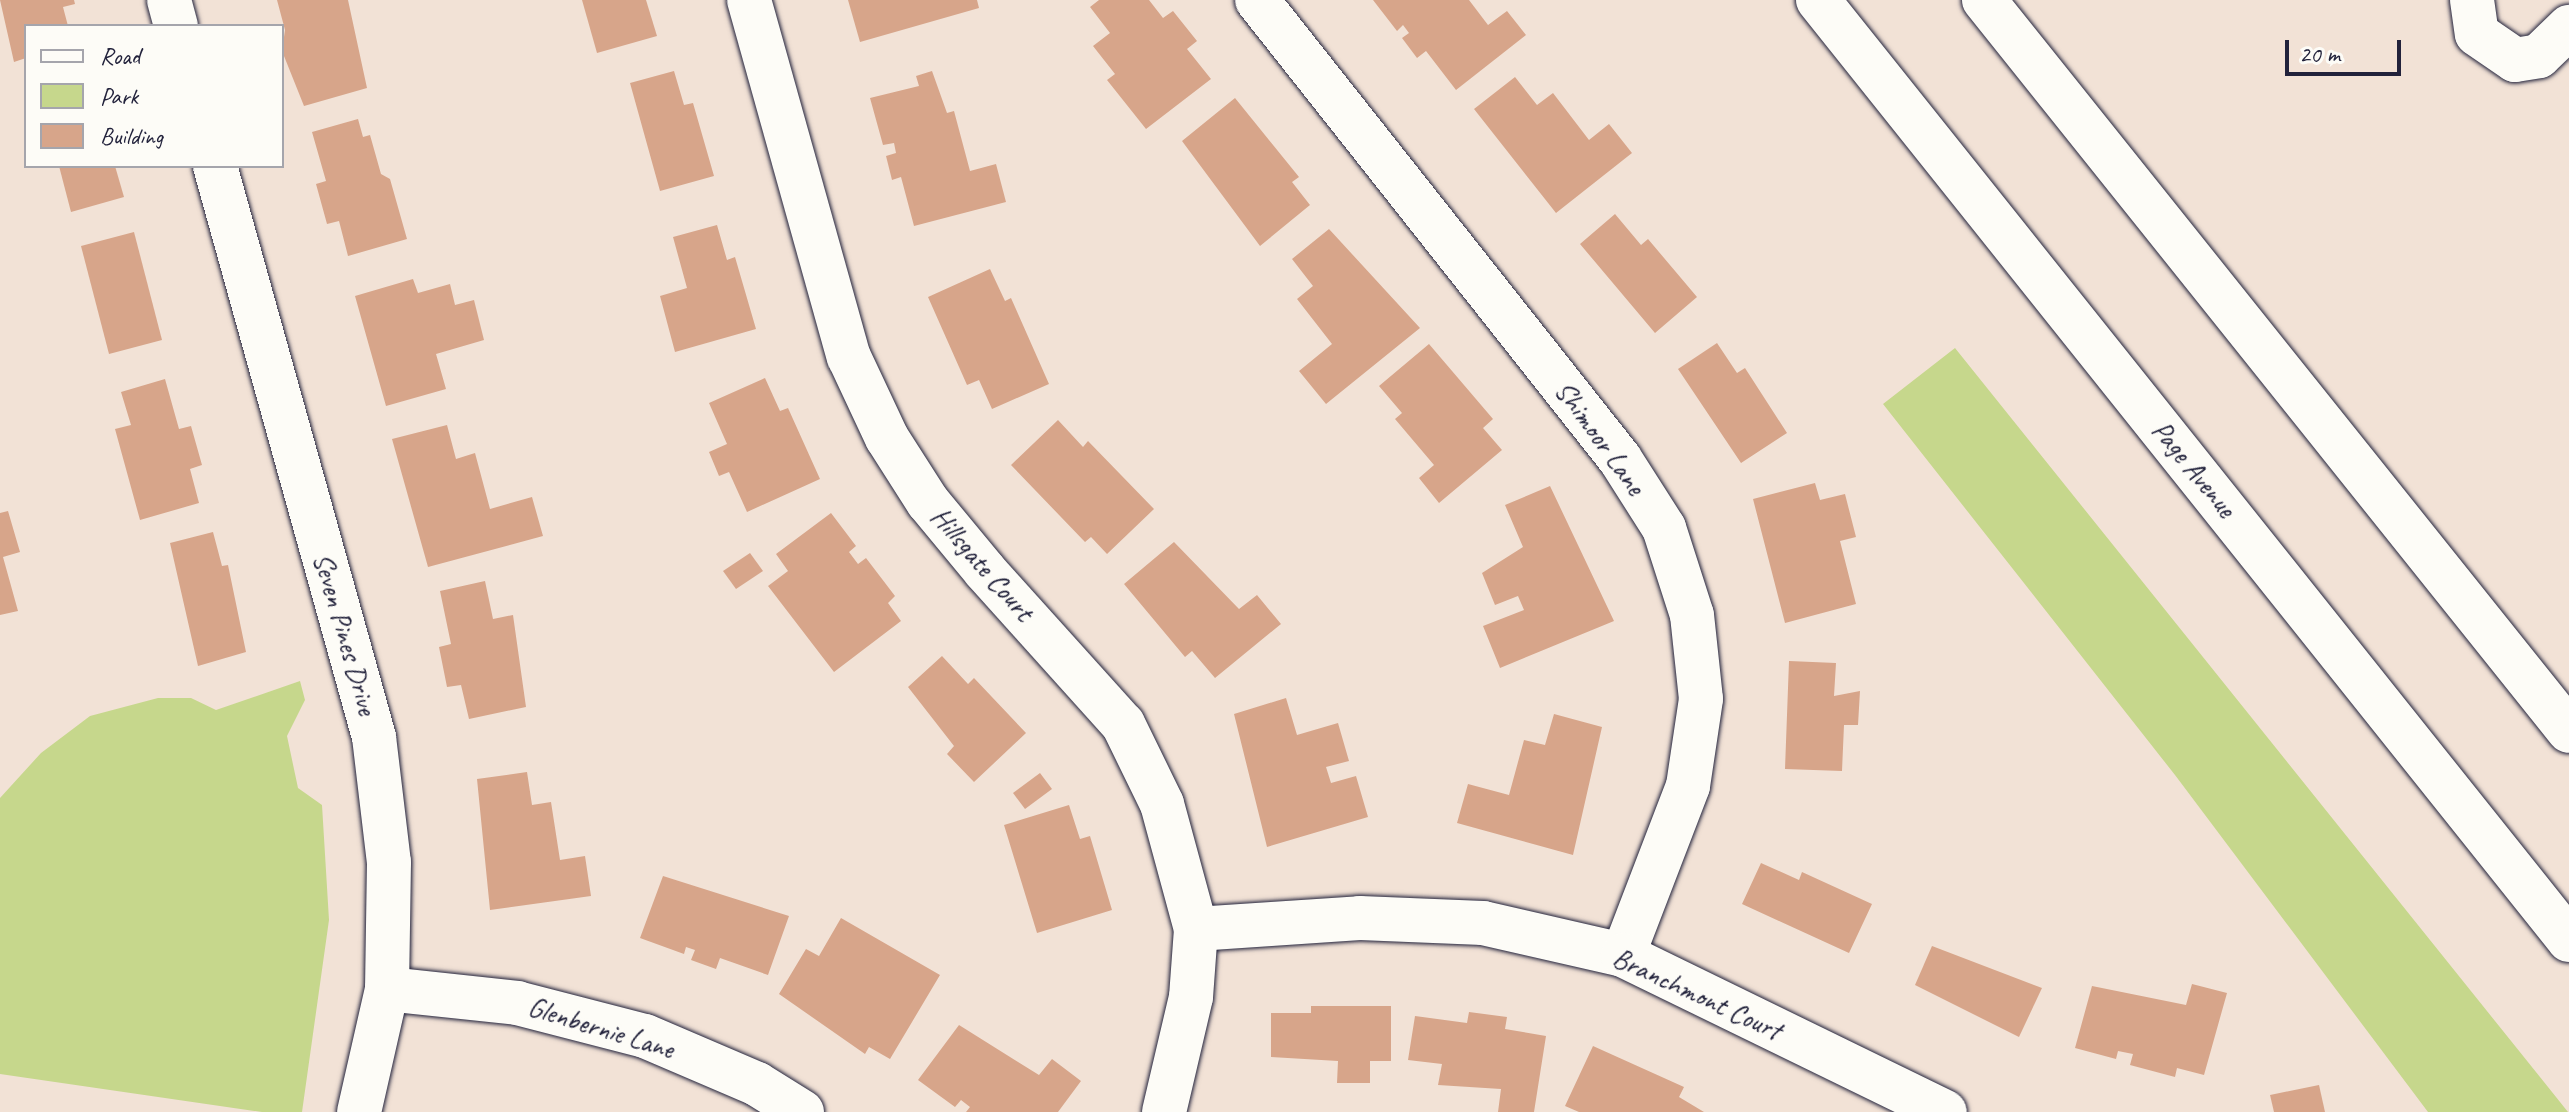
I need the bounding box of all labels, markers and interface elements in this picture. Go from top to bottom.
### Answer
legend [24,24,284,168]
scale bar [2289,24,2405,74]
text: 20 m [2299,39,2340,69]
text: Road [100,41,140,71]
text: Park [100,81,138,111]
text: Building [100,121,163,151]
street label: Shimoor Lane [1548,375,1652,501]
street label: Page Avenue [2145,414,2243,524]
street label: Hillsgate Court [924,500,1040,628]
street label: Seven Pines Drive [306,549,384,719]
street label: Branchmont Court [1608,940,1786,1048]
street label: Glenbernie Lane [524,990,678,1066]

